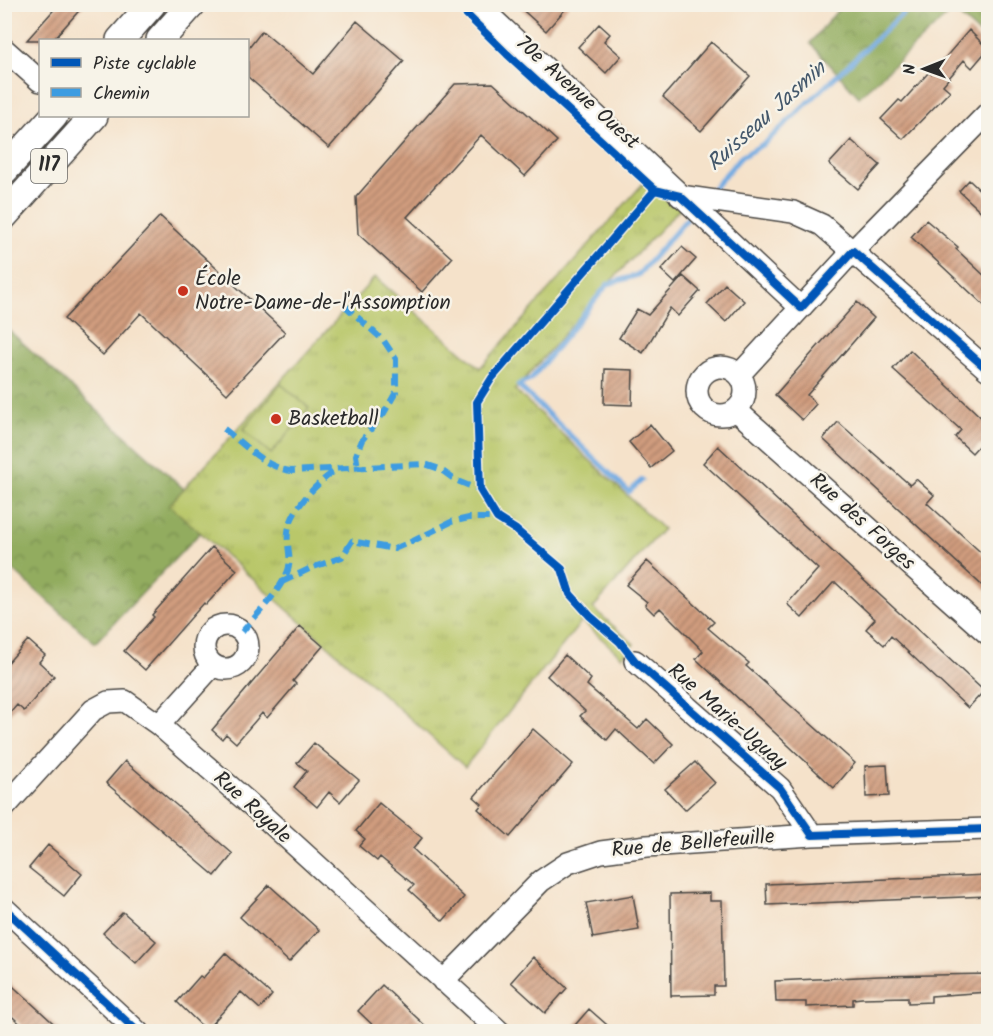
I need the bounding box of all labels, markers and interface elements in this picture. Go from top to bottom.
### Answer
street label: 70e Avenue Ouest [507,28,647,159]
legend [39,39,249,117]
north arrow [894,39,954,99]
text: Piste cyclable [93,50,196,79]
water label: Ruisseau Jasmin [699,52,837,181]
text: N [898,64,923,75]
text: Chemin [93,80,150,109]
road number: 117 [31,149,67,183]
place label: École Notre-Dame-de-l'Assomption [195,263,451,320]
marker: École Notre-Dame-de-l'Assomption [176,284,190,298]
place label: Basketball [288,403,379,436]
marker: Basketball [269,412,283,426]
street label: Rue des Forges [801,465,923,579]
street label: Rue Marie-Uguay [660,655,795,779]
street label: Rue Royale [205,764,299,853]
street label: Rue de Bellefeuille [610,820,776,868]

